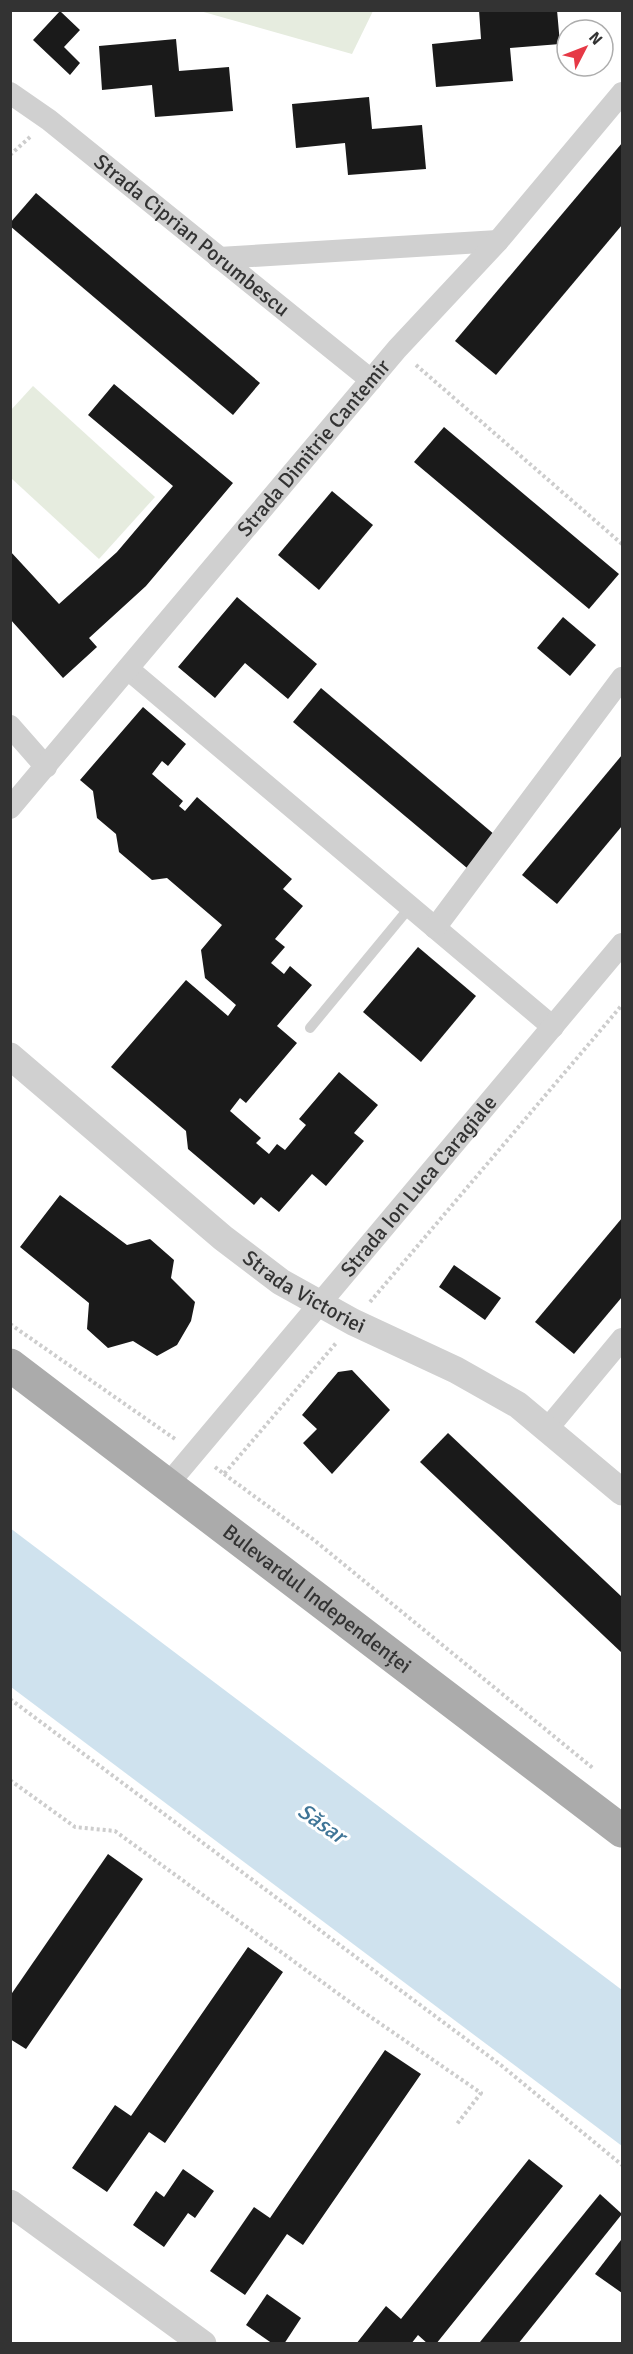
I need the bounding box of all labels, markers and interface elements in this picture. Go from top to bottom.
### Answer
north arrow [555,18,615,78]
text: N [584,28,607,49]
street label: Strada Ciprian Porumbescu [89,149,295,322]
street label: Strada Dimitrie Cantemir [231,354,396,542]
street label: Strada Ion Luca Caragiale [335,1090,502,1282]
street label: Strada Victoriei [238,1245,370,1339]
street label: Bulevardul Independenței [218,1519,417,1679]
water label: Săsar [293,1797,354,1851]

